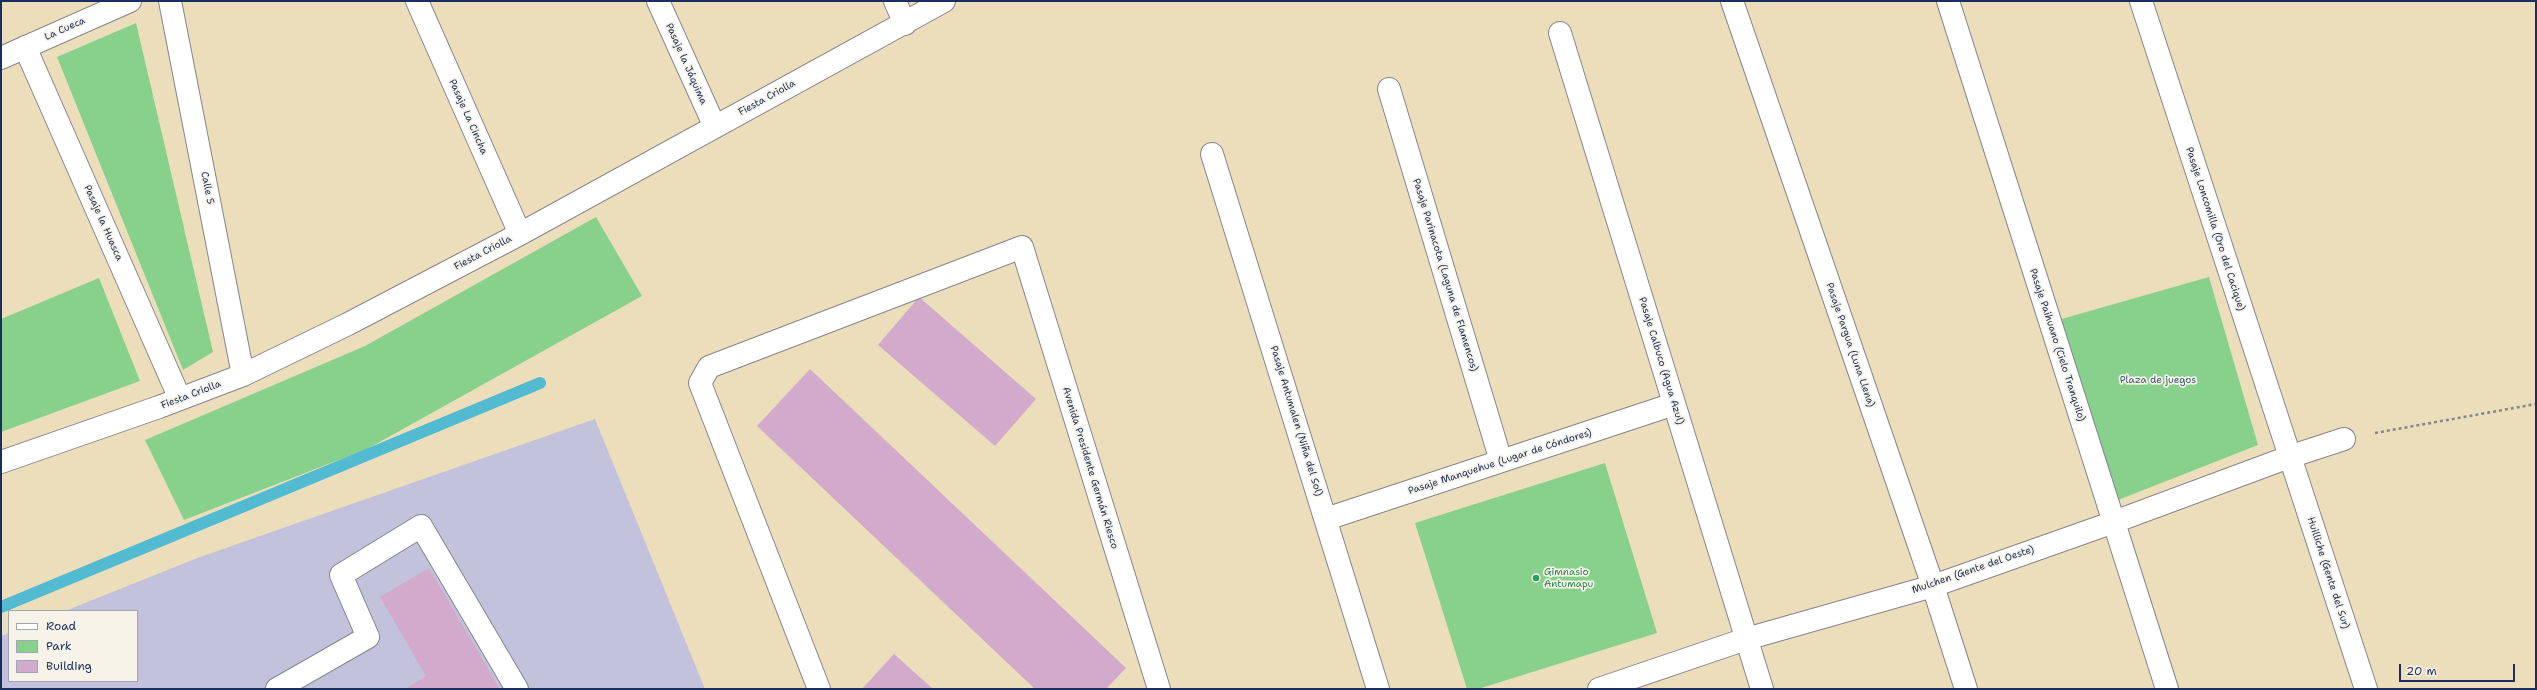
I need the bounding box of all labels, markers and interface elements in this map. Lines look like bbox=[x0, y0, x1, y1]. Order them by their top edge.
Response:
street label: La Cueca bbox=[43, 15, 87, 43]
street label: Pasaje la Jáquima bbox=[663, 21, 709, 107]
street label: Pasaje La Cincha bbox=[446, 77, 490, 157]
street label: Fiesta Criolla bbox=[736, 77, 798, 119]
street label: Pasaje Loncomilla (Oro del Cacique) bbox=[2183, 146, 2247, 312]
street label: Calle 5 bbox=[198, 171, 216, 205]
street label: Pasaje Parinacota (Laguna de Flamencos) bbox=[1410, 177, 1480, 373]
street label: Pasaje la Huasca bbox=[81, 183, 125, 263]
street label: Fiesta Criolla bbox=[452, 233, 514, 273]
street label: Pasaje Paihuano (Cielo Tranquilo) bbox=[2027, 267, 2087, 423]
street label: Pasaje Pargua (Luna Llena) bbox=[1823, 281, 1877, 409]
street label: Pasaje Calbuco (Agua Azul) bbox=[1636, 296, 1686, 426]
street label: Pasaje Antumalen (Niña del Sol) bbox=[1267, 344, 1325, 498]
park label: Plaza de juegos bbox=[2120, 374, 2196, 386]
street label: Fiesta Criolla bbox=[159, 378, 223, 412]
street label: Avenida Presidente Germán Riesco bbox=[1060, 386, 1120, 550]
street label: Pasaje Manquehue (Lugar de Cóndores) bbox=[1407, 427, 1593, 497]
street label: Huilliche (Gente del Sur) bbox=[2304, 516, 2352, 630]
street label: Mulchen (Gente del Oeste) bbox=[1910, 543, 2036, 597]
place label: Gimnasio Antumapu bbox=[1544, 566, 1593, 590]
marker: Gimnasio Antumapu bbox=[1531, 573, 1541, 583]
legend bbox=[8, 610, 138, 682]
text: Road bbox=[46, 618, 76, 634]
text: Park bbox=[46, 638, 72, 654]
scale bar bbox=[2401, 656, 2517, 682]
text: Building bbox=[46, 658, 92, 674]
text: 20 m bbox=[2406, 663, 2437, 679]

